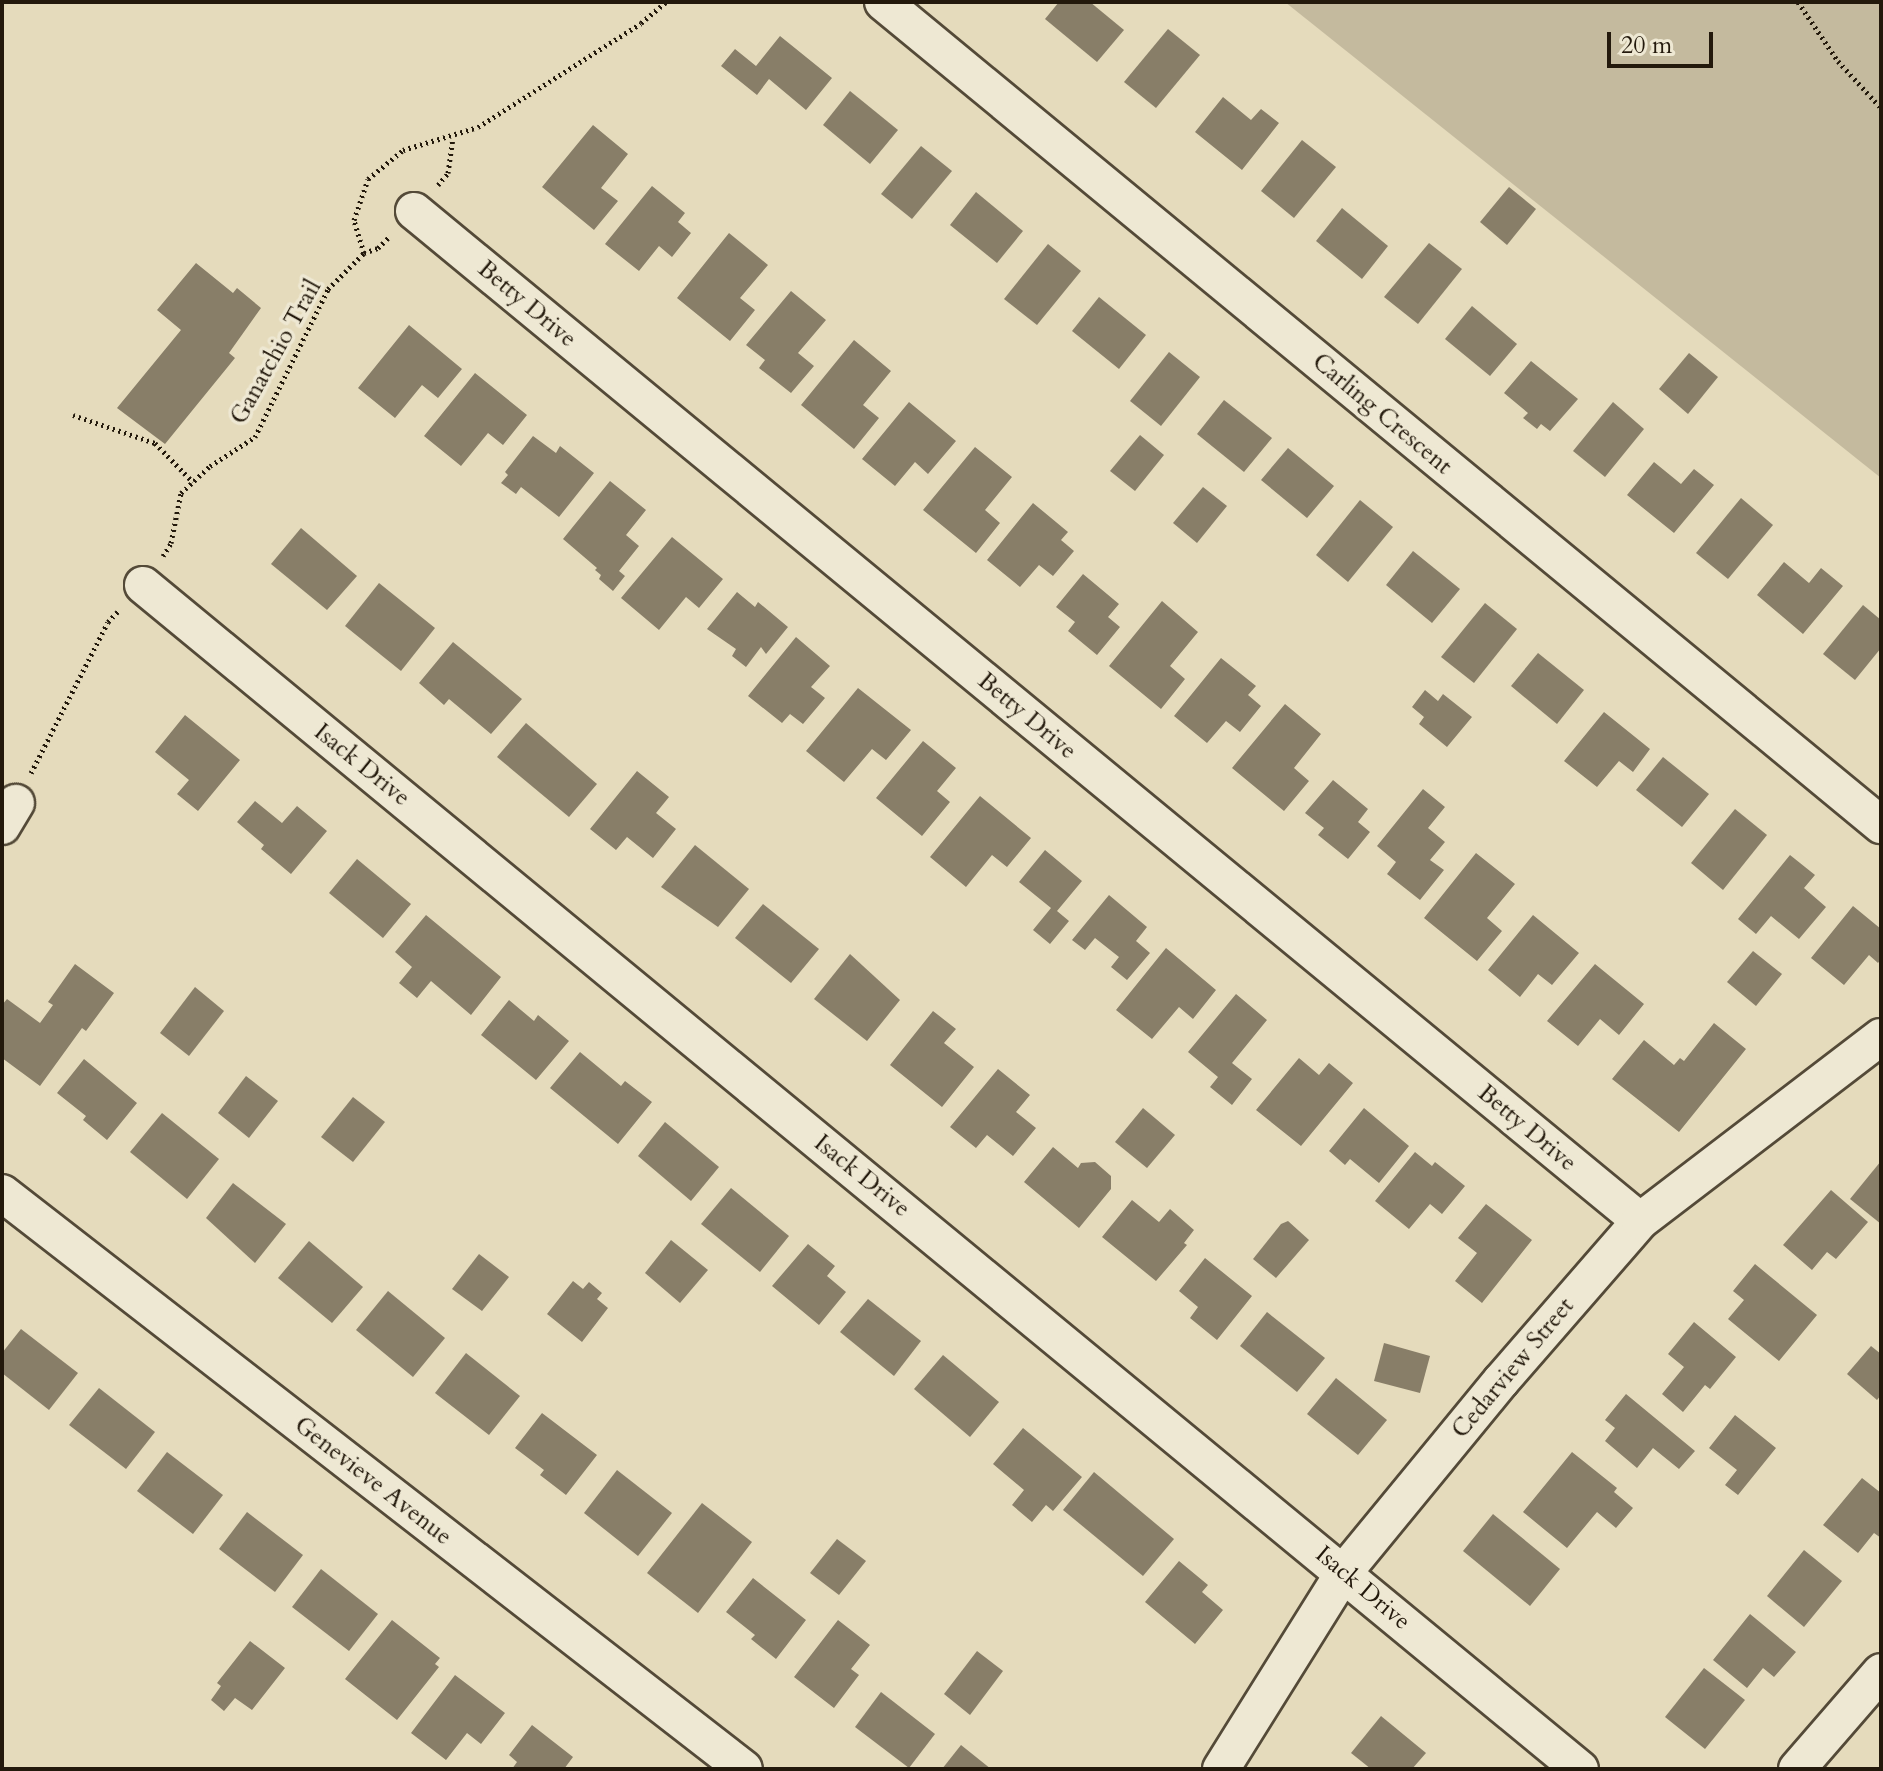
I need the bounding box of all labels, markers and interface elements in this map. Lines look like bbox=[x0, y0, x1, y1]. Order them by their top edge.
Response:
scale bar bbox=[1611, 16, 1717, 66]
text: 20 m bbox=[1621, 29, 1672, 62]
street label: Betty Drive bbox=[472, 255, 582, 353]
street label: Ganatchio Trail bbox=[224, 275, 328, 429]
street label: Carling Crescent bbox=[1306, 347, 1458, 481]
street label: Betty Drive bbox=[972, 667, 1082, 765]
street label: Isack Drive bbox=[308, 718, 416, 812]
street label: Betty Drive bbox=[1472, 1079, 1582, 1177]
street label: Isack Drive bbox=[808, 1129, 916, 1223]
street label: Cedarview Street bbox=[1446, 1292, 1580, 1444]
street label: Genevieve Avenue bbox=[289, 1411, 457, 1551]
street label: Isack Drive bbox=[1310, 1540, 1416, 1636]

